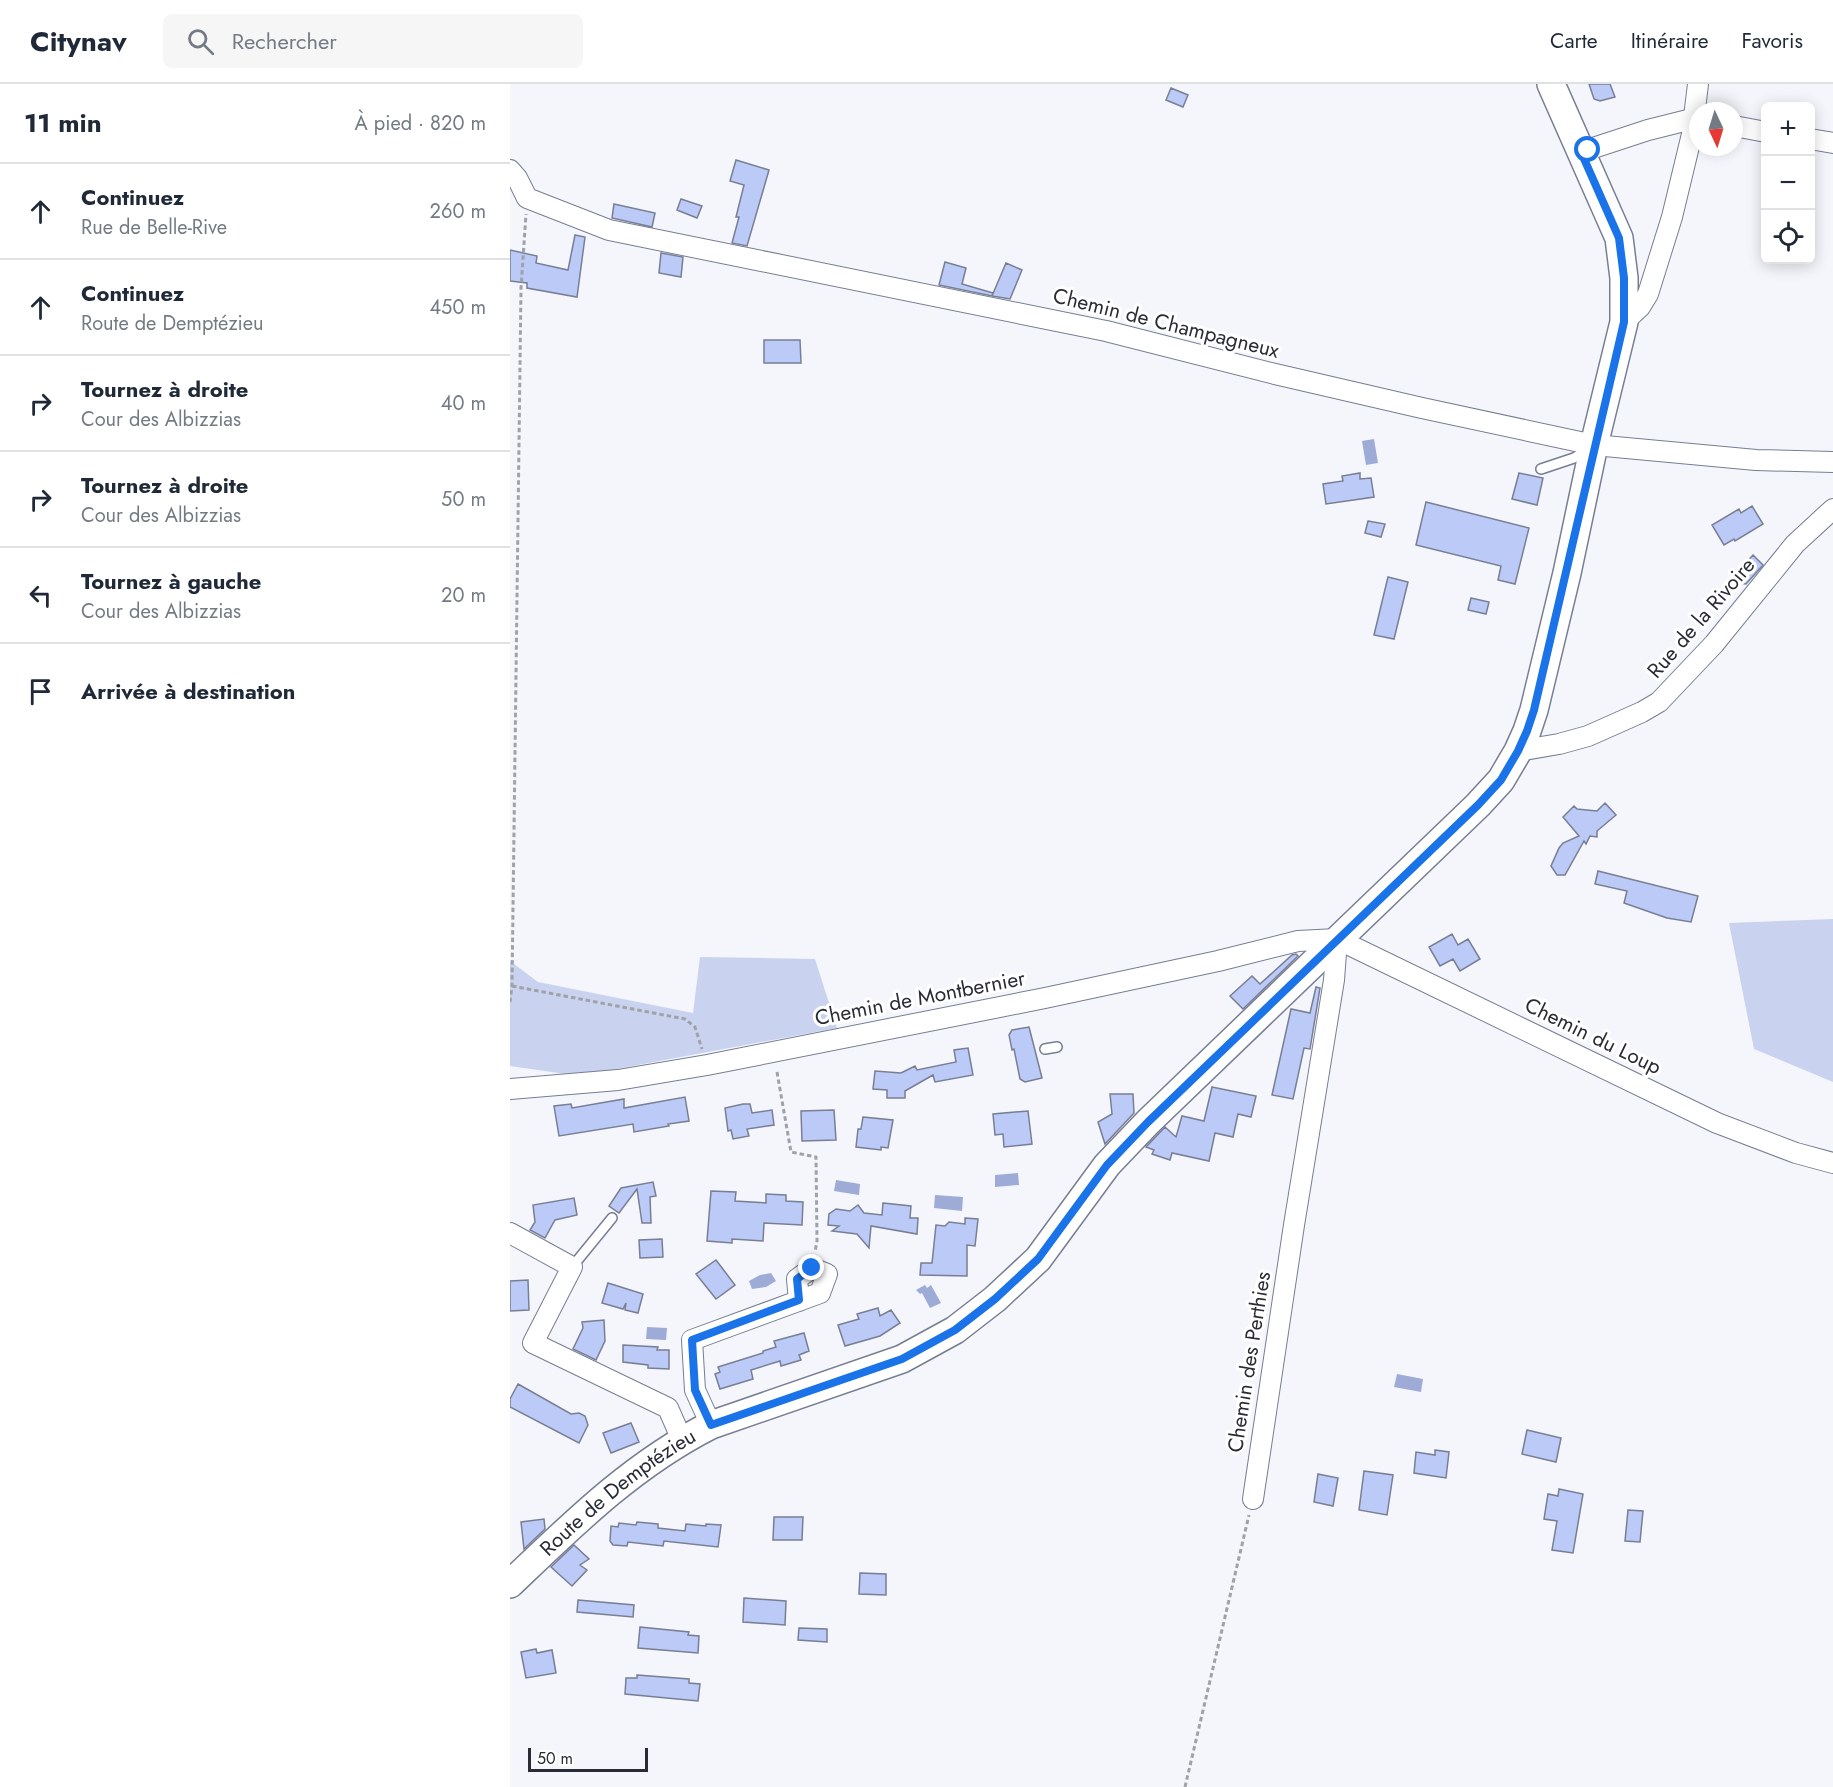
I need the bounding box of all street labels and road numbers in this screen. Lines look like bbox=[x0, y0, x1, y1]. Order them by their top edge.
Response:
street label: Chemin de Champagneux bbox=[1050, 280, 1282, 366]
street label: Rue de la Rivoire bbox=[1640, 551, 1762, 685]
street label: Chemin de Montbernier bbox=[812, 963, 1028, 1033]
street label: Chemin du Loup bbox=[1520, 990, 1666, 1082]
street label: Chemin des Perthies bbox=[1220, 1269, 1278, 1455]
street label: Route de Demptézieu bbox=[533, 1421, 701, 1563]

